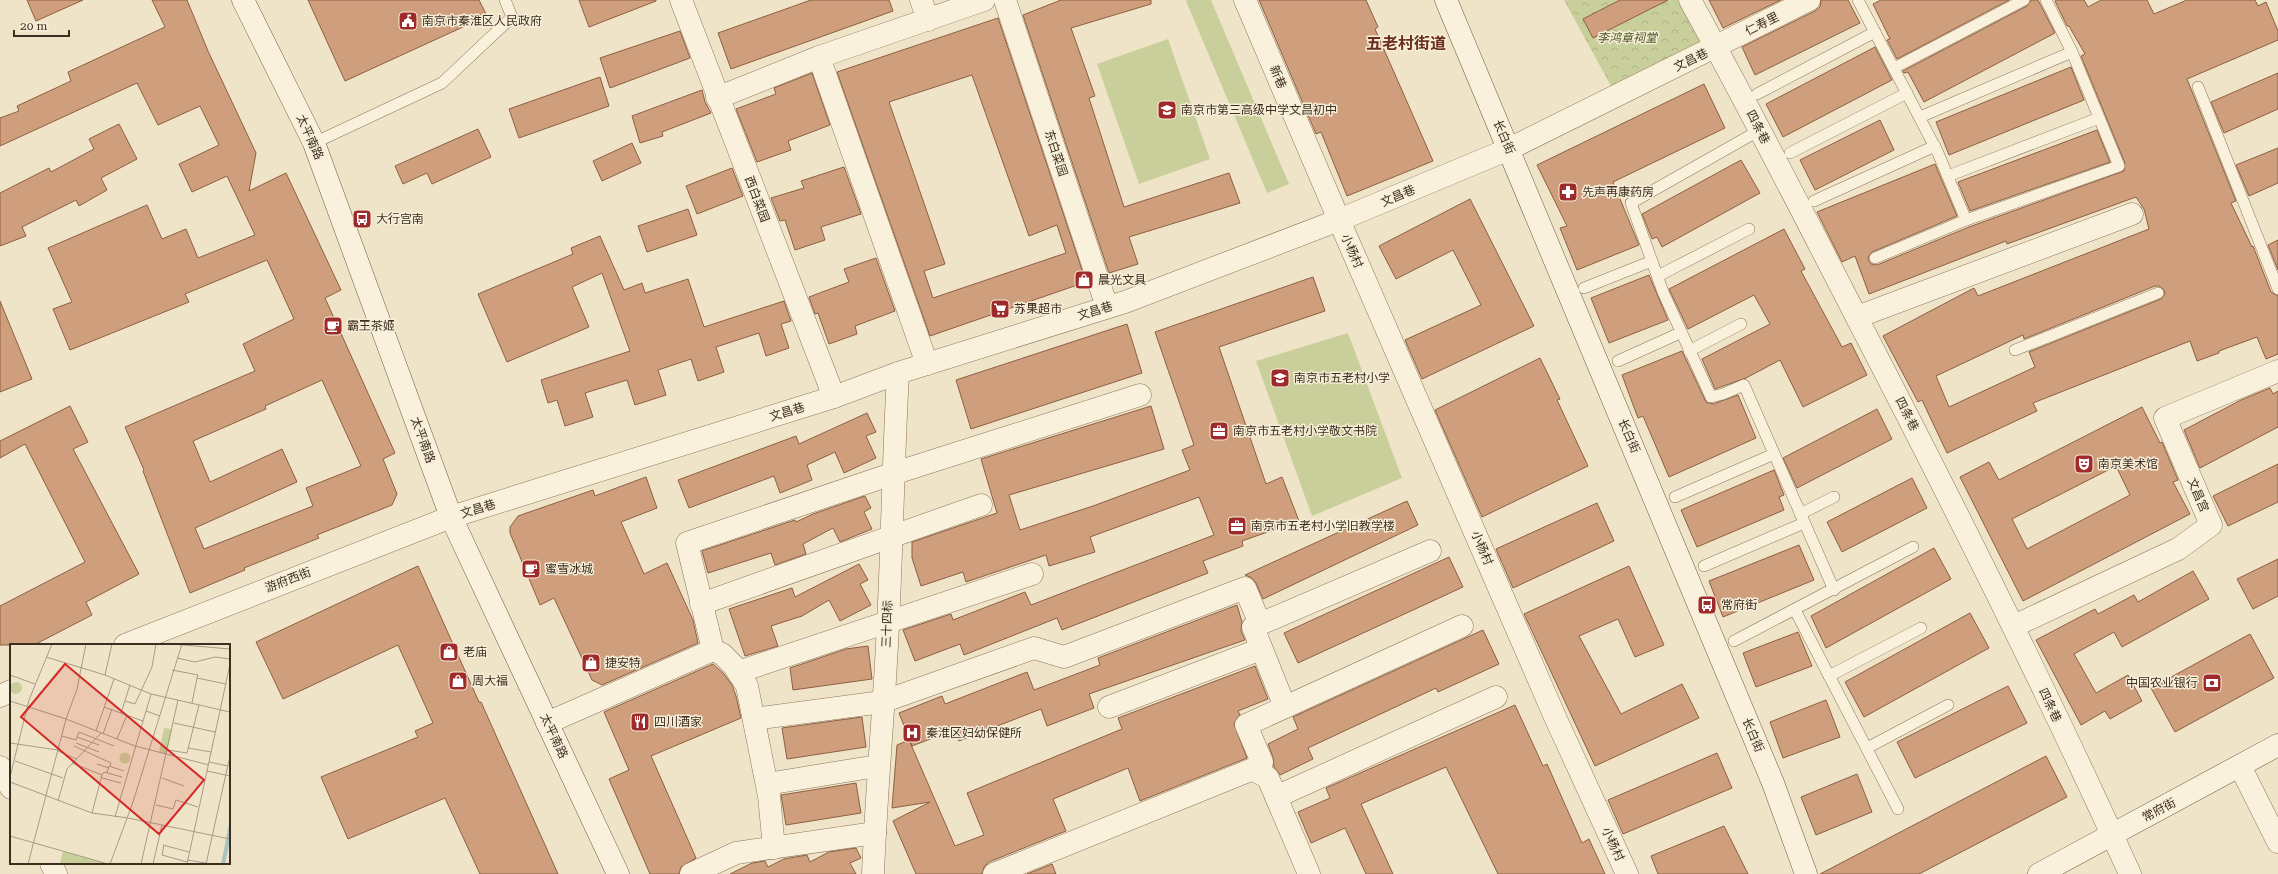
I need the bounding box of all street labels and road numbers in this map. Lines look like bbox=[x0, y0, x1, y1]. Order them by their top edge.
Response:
street label: 仁寿里 bbox=[1743, 10, 1781, 38]
street label: 文昌巷 bbox=[1672, 46, 1710, 74]
street label: 新巷 bbox=[1267, 63, 1289, 91]
street label: 四条巷 bbox=[1744, 108, 1772, 146]
street label: 太平南路 bbox=[294, 112, 326, 162]
street label: 长白街 bbox=[1491, 118, 1517, 156]
street label: 东白菜园 bbox=[1042, 128, 1070, 178]
street label: 西白菜园 bbox=[742, 174, 772, 224]
street label: 文昌巷 bbox=[1379, 183, 1417, 209]
street label: 小杨村 bbox=[1338, 232, 1366, 271]
street label: 文昌巷 bbox=[1076, 299, 1114, 323]
street label: 四条巷 bbox=[1893, 395, 1921, 433]
street label: 文昌巷 bbox=[768, 400, 806, 424]
street label: 太平南路 bbox=[408, 415, 438, 465]
street label: 长白街 bbox=[1616, 417, 1642, 455]
street label: 文昌宫 bbox=[2185, 476, 2211, 514]
street label: 文昌巷 bbox=[459, 497, 497, 521]
street label: 小杨村 bbox=[1469, 529, 1496, 568]
street label: 游府西街 bbox=[263, 565, 313, 595]
street label: 三十四标 bbox=[879, 600, 895, 648]
street label: 四条巷 bbox=[2036, 686, 2064, 724]
street label: 太平南路 bbox=[538, 711, 570, 761]
street label: 长白街 bbox=[1740, 716, 1766, 754]
street label: 常府街 bbox=[2140, 795, 2178, 825]
street label: 小杨村 bbox=[1599, 825, 1627, 864]

